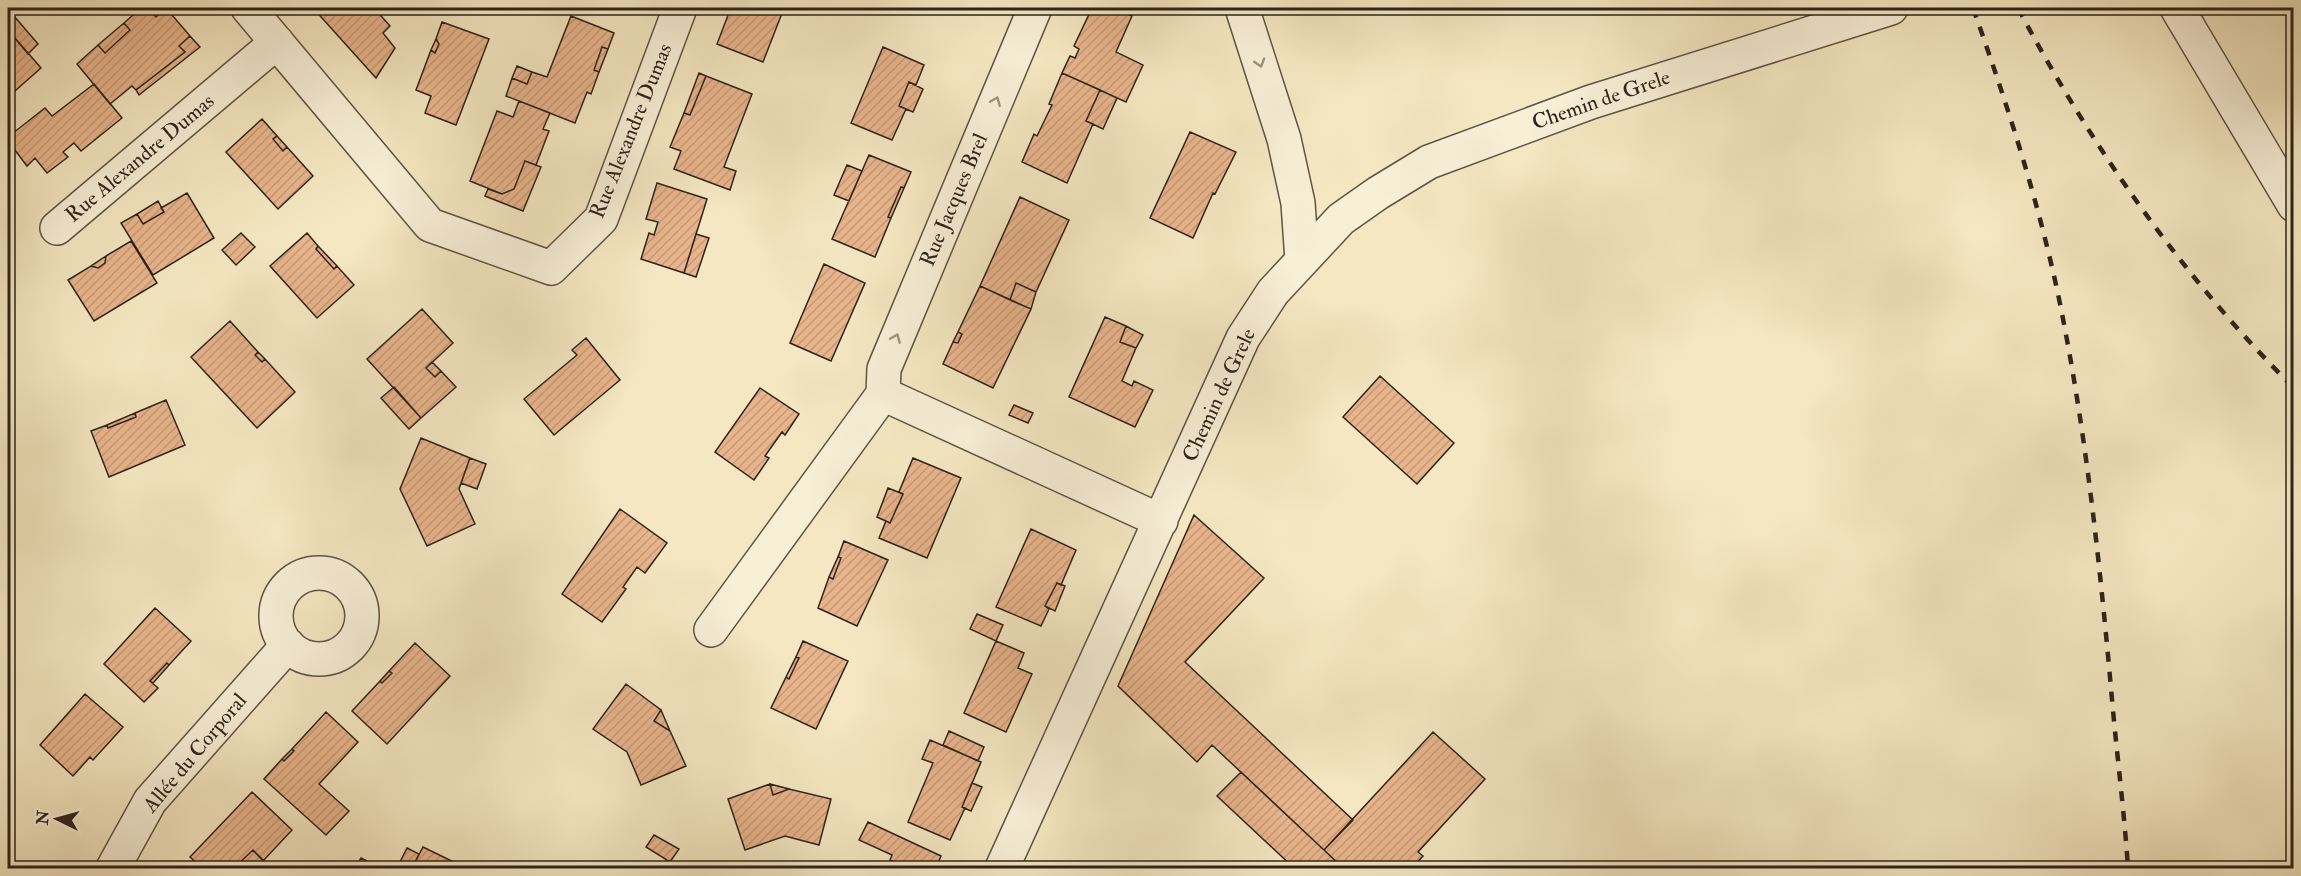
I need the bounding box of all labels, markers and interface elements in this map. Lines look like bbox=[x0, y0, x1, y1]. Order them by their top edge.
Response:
street label: Rue Alexandre Dumas bbox=[584, 40, 678, 222]
one-way arrow bbox=[1253, 57, 1265, 68]
street label: Chemin de Grele bbox=[1528, 64, 1674, 136]
street label: Rue Alexandre Dumas bbox=[60, 88, 220, 228]
one-way arrow bbox=[989, 96, 1001, 107]
street label: Rue Jacques Brel bbox=[914, 129, 994, 271]
street label: Chemin de Grele bbox=[1176, 324, 1262, 466]
one-way arrow bbox=[889, 334, 901, 345]
street label: Allée du Corporal bbox=[137, 687, 253, 819]
north arrow bbox=[27, 789, 87, 849]
text: N bbox=[32, 809, 54, 827]

